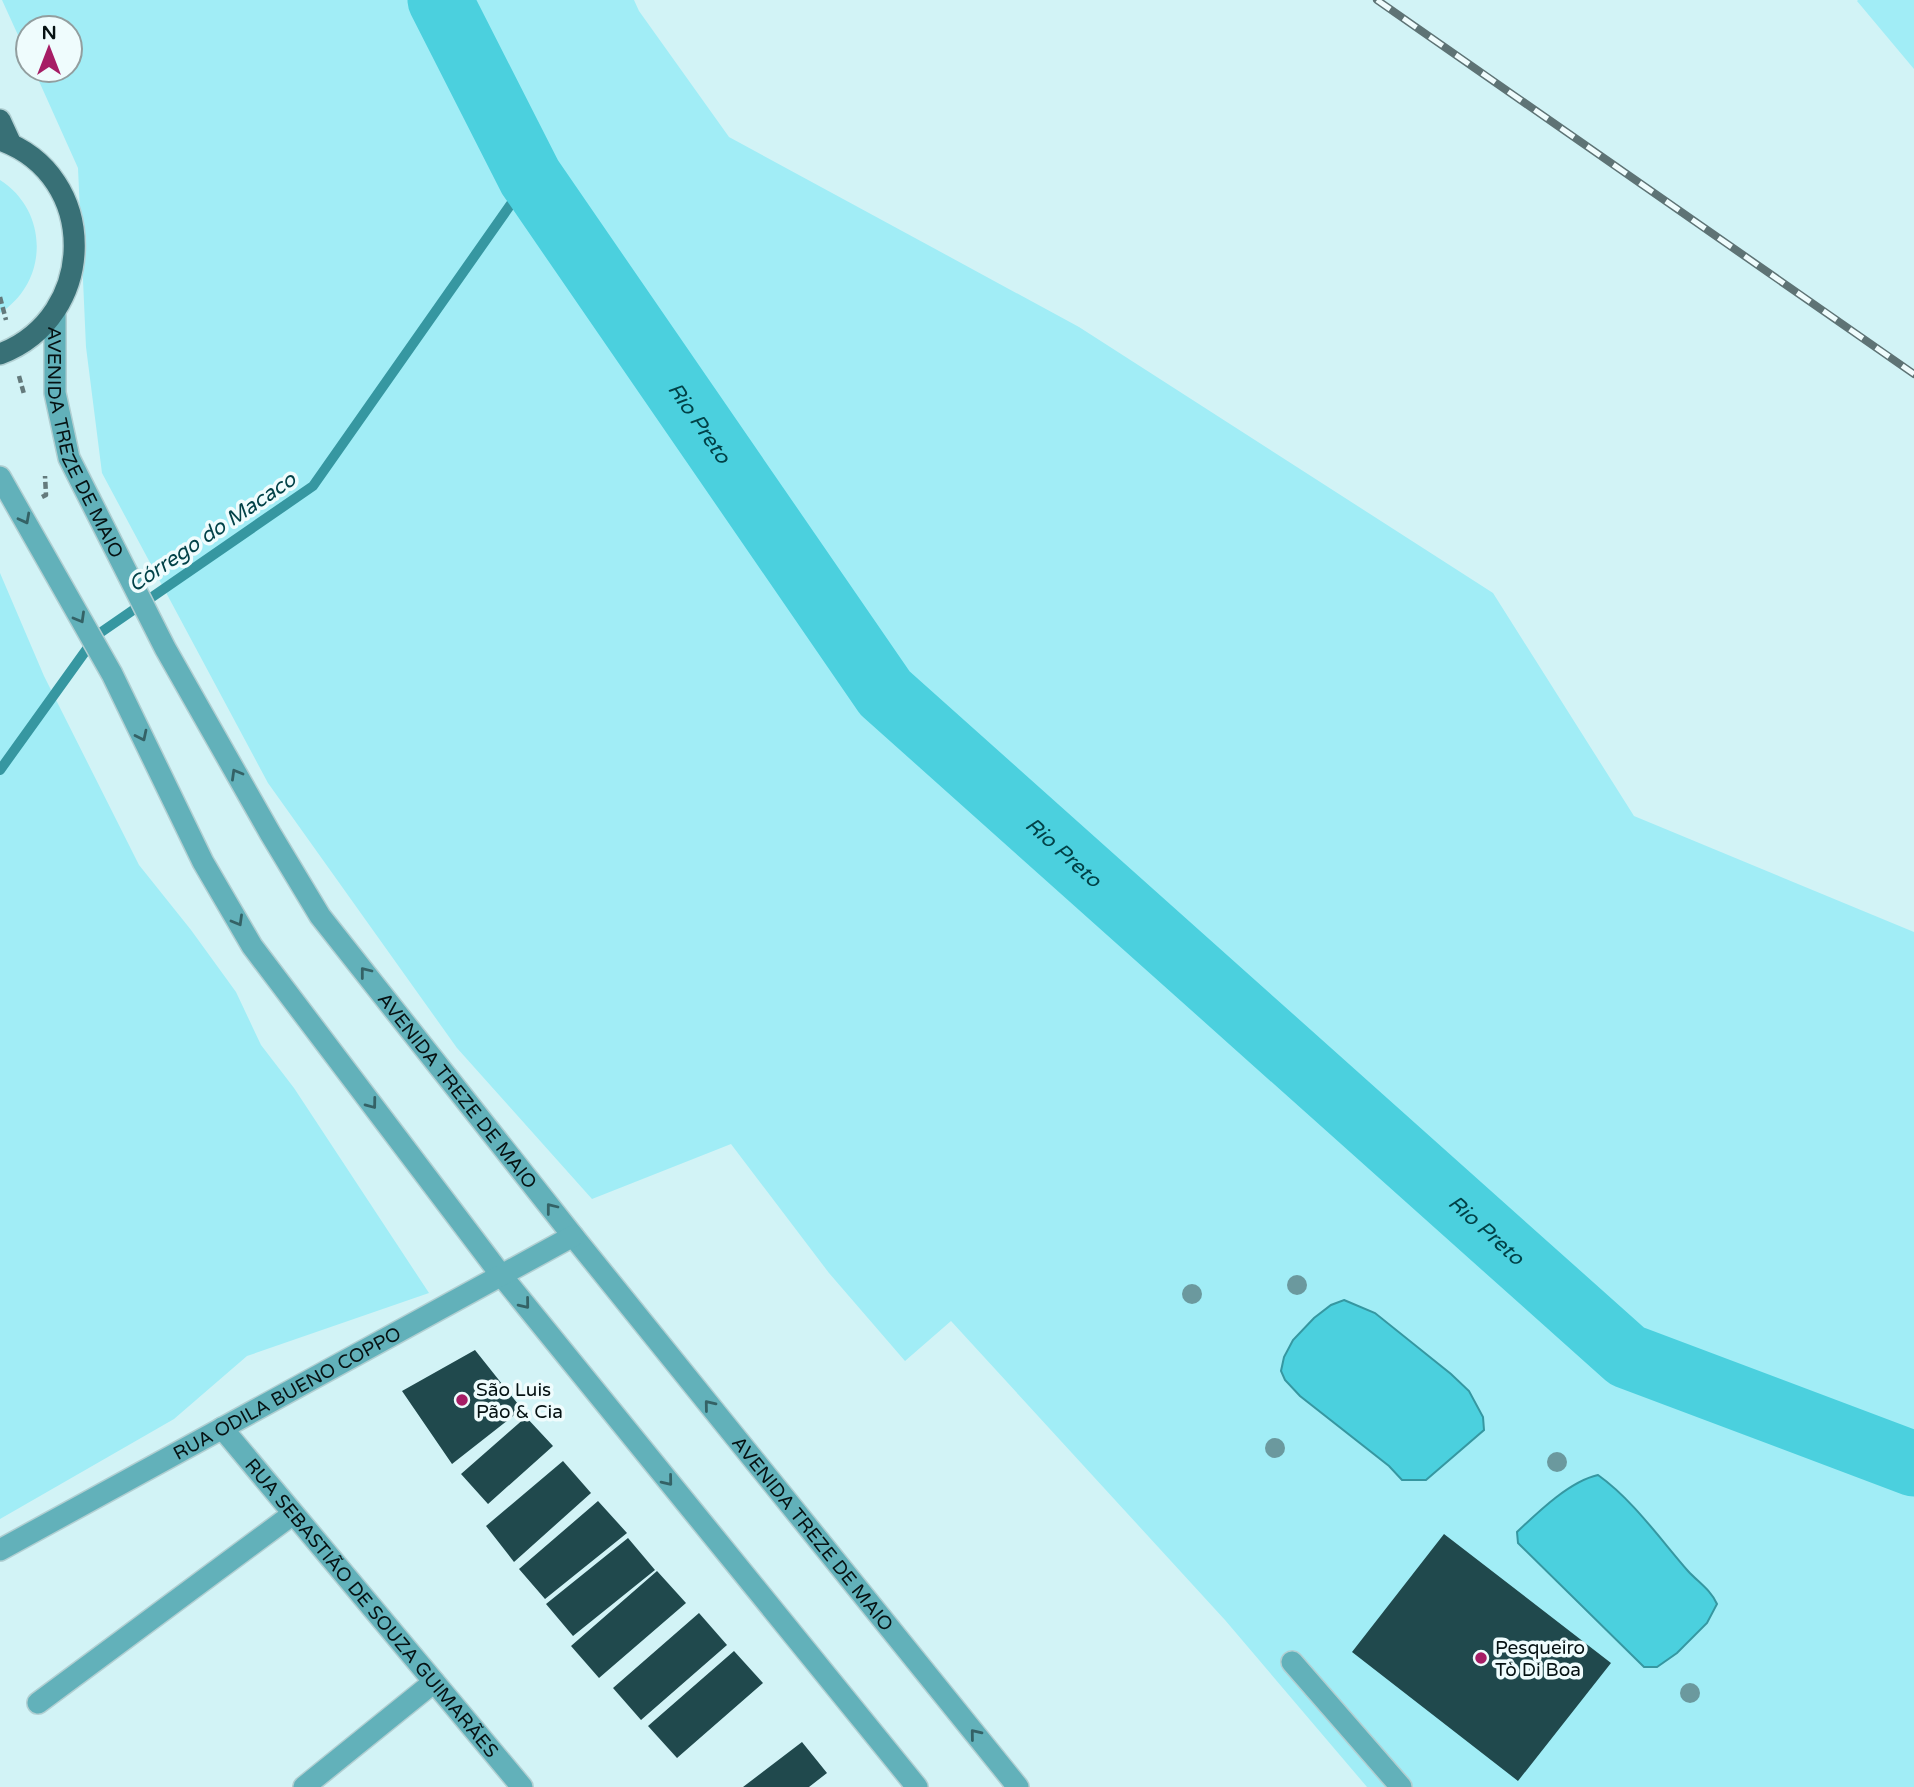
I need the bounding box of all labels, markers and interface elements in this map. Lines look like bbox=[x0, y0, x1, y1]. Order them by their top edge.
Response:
north arrow bbox=[14, 14, 84, 84]
text: N bbox=[41, 22, 57, 44]
street label: AVENIDA TREZE DE MAIO bbox=[43, 326, 128, 562]
water label: Rio Preto bbox=[662, 378, 736, 469]
water label: Córrego do Macaco bbox=[124, 466, 302, 598]
one-way arrow bbox=[17, 512, 30, 525]
one-way arrow bbox=[72, 611, 85, 624]
one-way arrow bbox=[134, 729, 148, 741]
one-way arrow bbox=[231, 768, 244, 781]
water label: Rio Preto bbox=[1020, 812, 1107, 894]
one-way arrow bbox=[229, 913, 242, 926]
one-way arrow bbox=[360, 967, 373, 980]
street label: AVENIDA TREZE DE MAIO bbox=[373, 988, 541, 1193]
one-way arrow bbox=[364, 1096, 376, 1109]
water label: Rio Preto bbox=[1443, 1190, 1530, 1271]
one-way arrow bbox=[547, 1204, 559, 1217]
one-way arrow bbox=[517, 1296, 529, 1309]
street label: RUA ODILA BUENO COPPO bbox=[170, 1323, 405, 1465]
place label: São Luis Pão & Cia bbox=[476, 1379, 563, 1423]
marker: São Luis Pão & Cia bbox=[454, 1392, 470, 1408]
one-way arrow bbox=[705, 1400, 717, 1413]
street label: AVENIDA TREZE DE MAIO bbox=[727, 1432, 897, 1636]
street label: RUA SEBASTIÃO DE SOUZA GUIMARÃES bbox=[240, 1454, 502, 1762]
one-way arrow bbox=[660, 1473, 673, 1485]
place label: Pesqueiro Tò Di Boa bbox=[1495, 1637, 1585, 1681]
marker: Pesqueiro Tò Di Boa bbox=[1473, 1650, 1489, 1666]
one-way arrow bbox=[971, 1729, 984, 1741]

